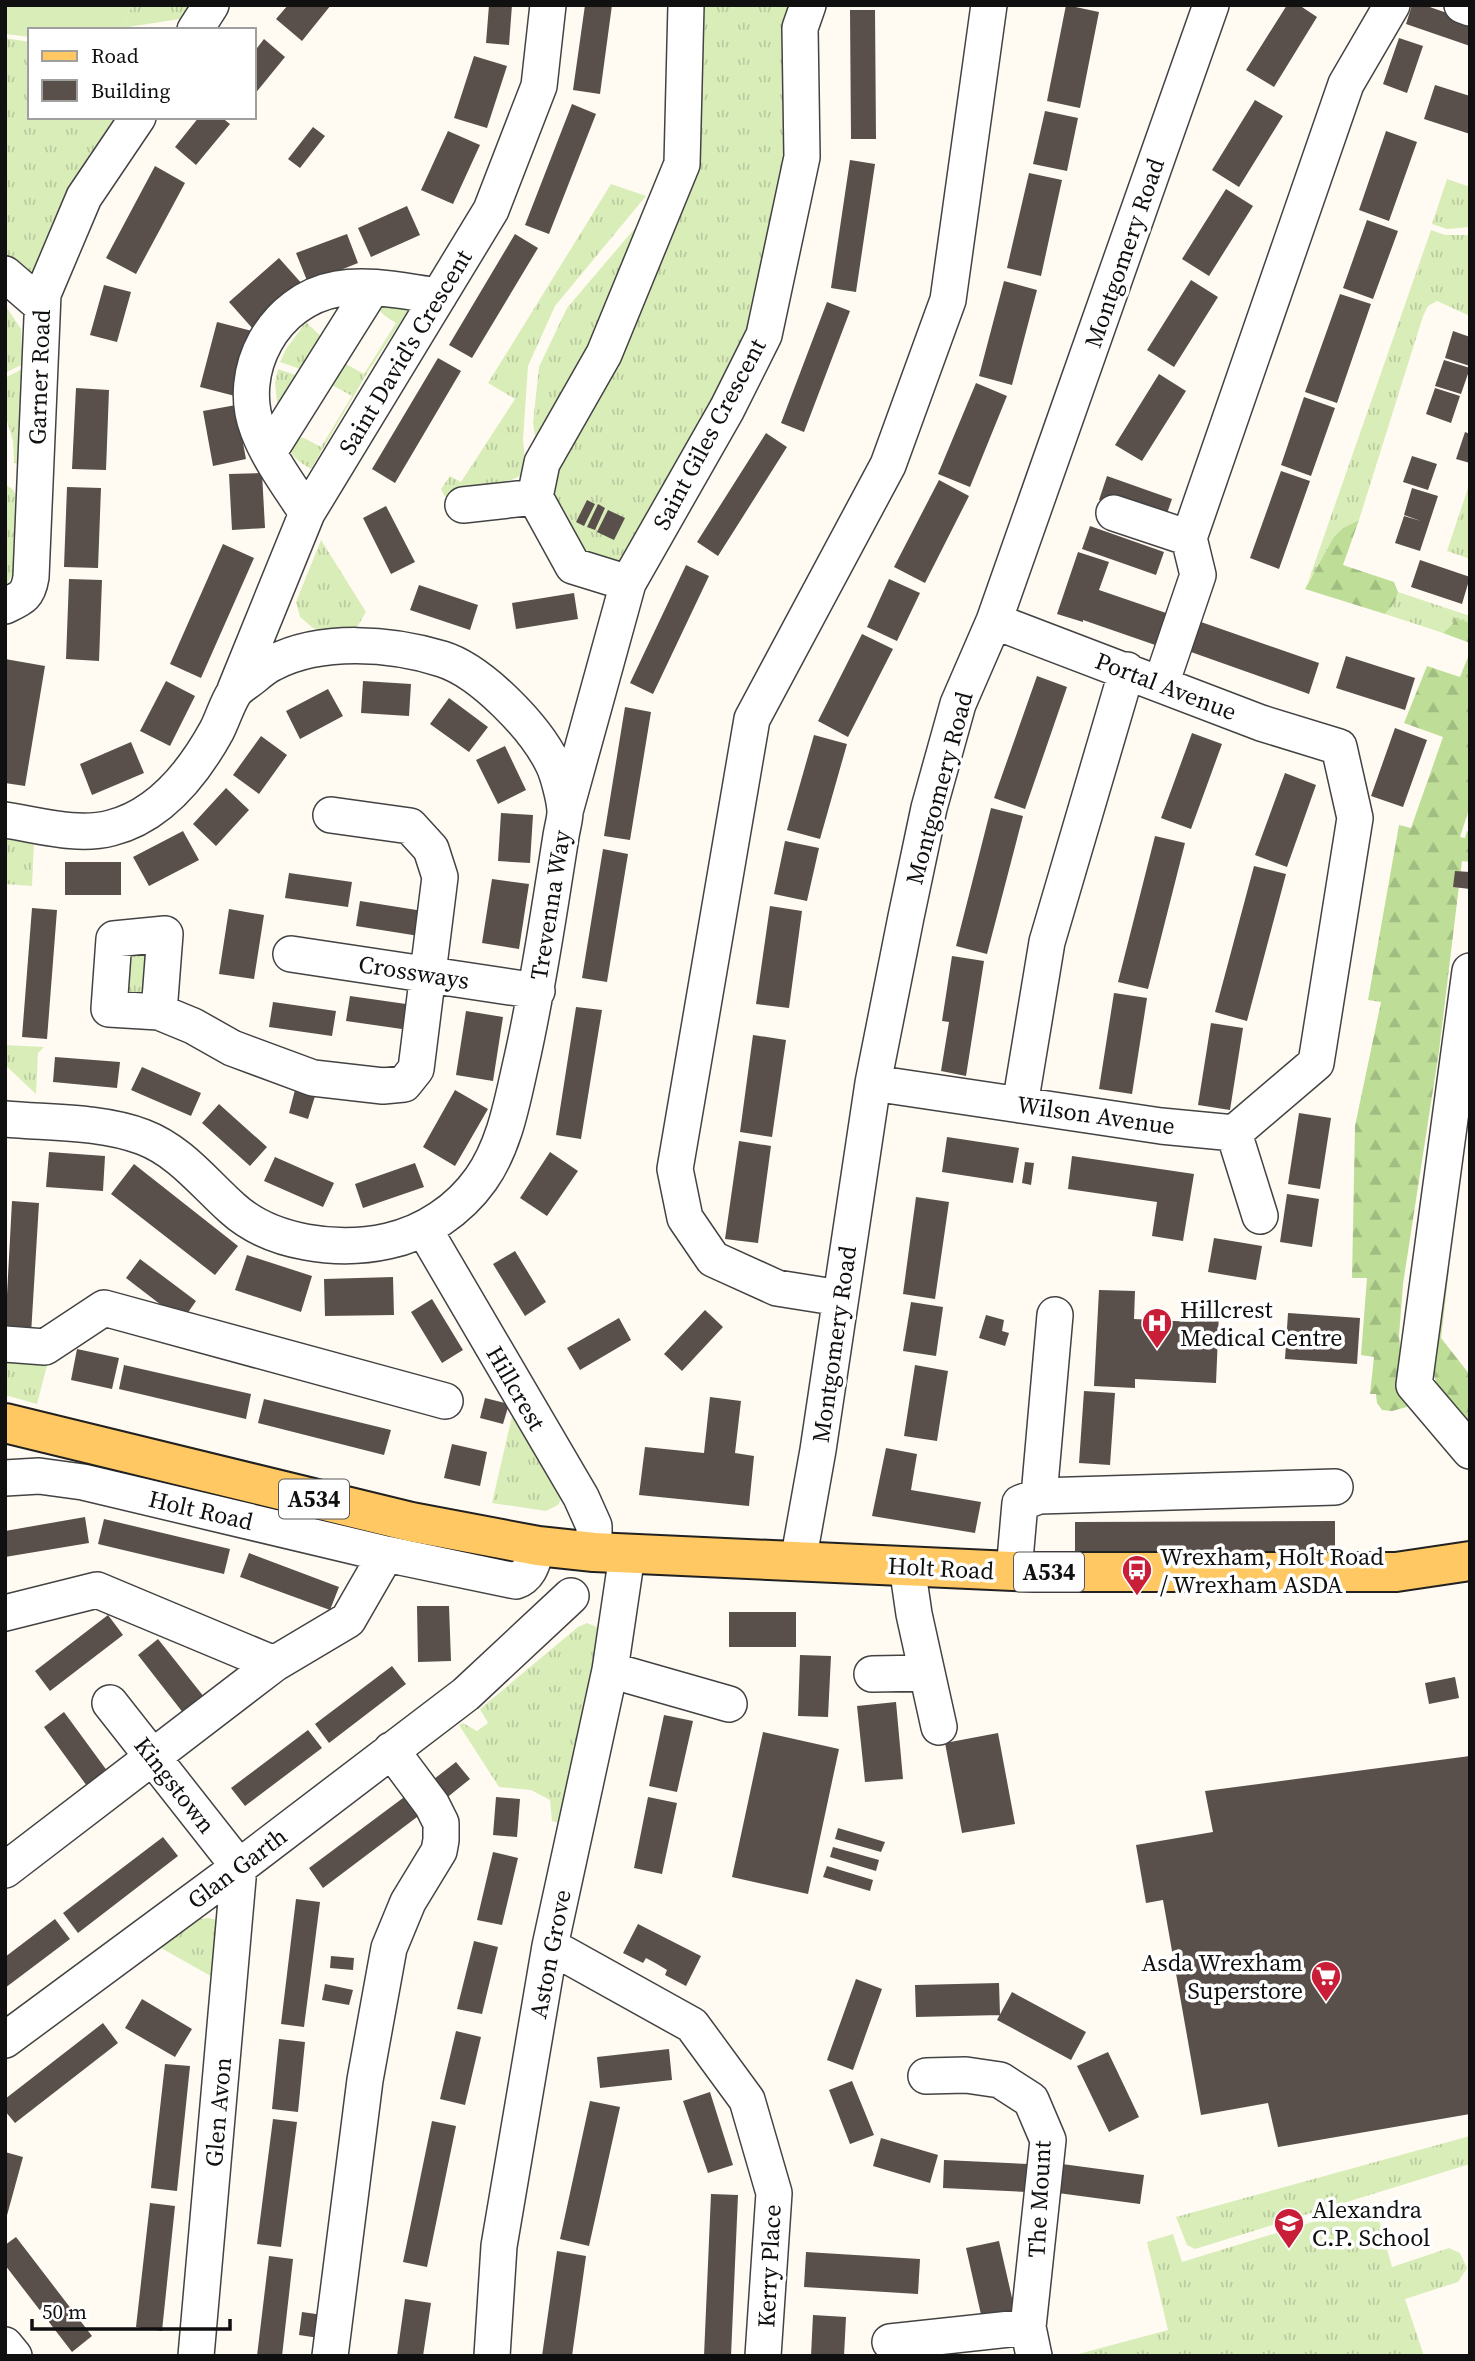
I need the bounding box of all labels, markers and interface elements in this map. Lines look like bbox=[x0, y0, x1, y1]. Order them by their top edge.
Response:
legend bbox=[28, 28, 256, 119]
text: Road bbox=[91, 41, 139, 70]
text: Building bbox=[91, 76, 170, 105]
street label: Montgomery Road bbox=[1076, 153, 1172, 352]
street label: Saint David's Crescent bbox=[331, 243, 480, 461]
street label: Garner Road bbox=[20, 308, 58, 445]
street label: Saint Giles Crescent bbox=[645, 332, 773, 535]
street label: Portal Avenue bbox=[1091, 644, 1241, 728]
street label: Montgomery Road bbox=[897, 688, 981, 888]
street label: Trevenna Way bbox=[522, 827, 578, 982]
street label: Crossways bbox=[356, 947, 472, 997]
street label: Wilson Avenue bbox=[1015, 1088, 1177, 1142]
street label: Montgomery Road bbox=[804, 1243, 864, 1445]
place label: Hillcrest Medical Centre bbox=[1180, 1293, 1343, 1354]
hospital icon: Hillcrest Medical Centre bbox=[1140, 1306, 1174, 1350]
street label: Hillcrest bbox=[479, 1340, 554, 1436]
road number: A534 bbox=[279, 1480, 349, 1518]
street label: Holt Road bbox=[146, 1482, 257, 1538]
place label: Wrexham, Holt Road / Wrexham ASDA bbox=[1160, 1540, 1384, 1601]
street label: Holt Road bbox=[887, 1549, 995, 1587]
road number: A534 bbox=[1014, 1553, 1084, 1592]
bus stop icon: Wrexham, Holt Road / Wrexham ASDA bbox=[1120, 1553, 1154, 1597]
street label: Kingstown bbox=[127, 1730, 223, 1840]
street label: Glan Garth bbox=[180, 1820, 294, 1916]
street label: Aston Grove bbox=[521, 1887, 579, 2021]
place label: Asda Wrexham Superstore bbox=[1141, 1946, 1303, 2007]
supermarket icon: Asda Wrexham Superstore bbox=[1309, 1959, 1343, 2003]
street label: Glen Avon bbox=[197, 2056, 239, 2168]
street label: The Mount bbox=[1019, 2139, 1059, 2258]
place label: Alexandra C.P. School bbox=[1312, 2193, 1430, 2254]
street label: Kerry Place bbox=[749, 2204, 789, 2328]
school or university icon: Alexandra C.P. School bbox=[1272, 2206, 1306, 2250]
scale bar bbox=[32, 2288, 229, 2332]
text: 50 m bbox=[42, 2297, 87, 2326]

